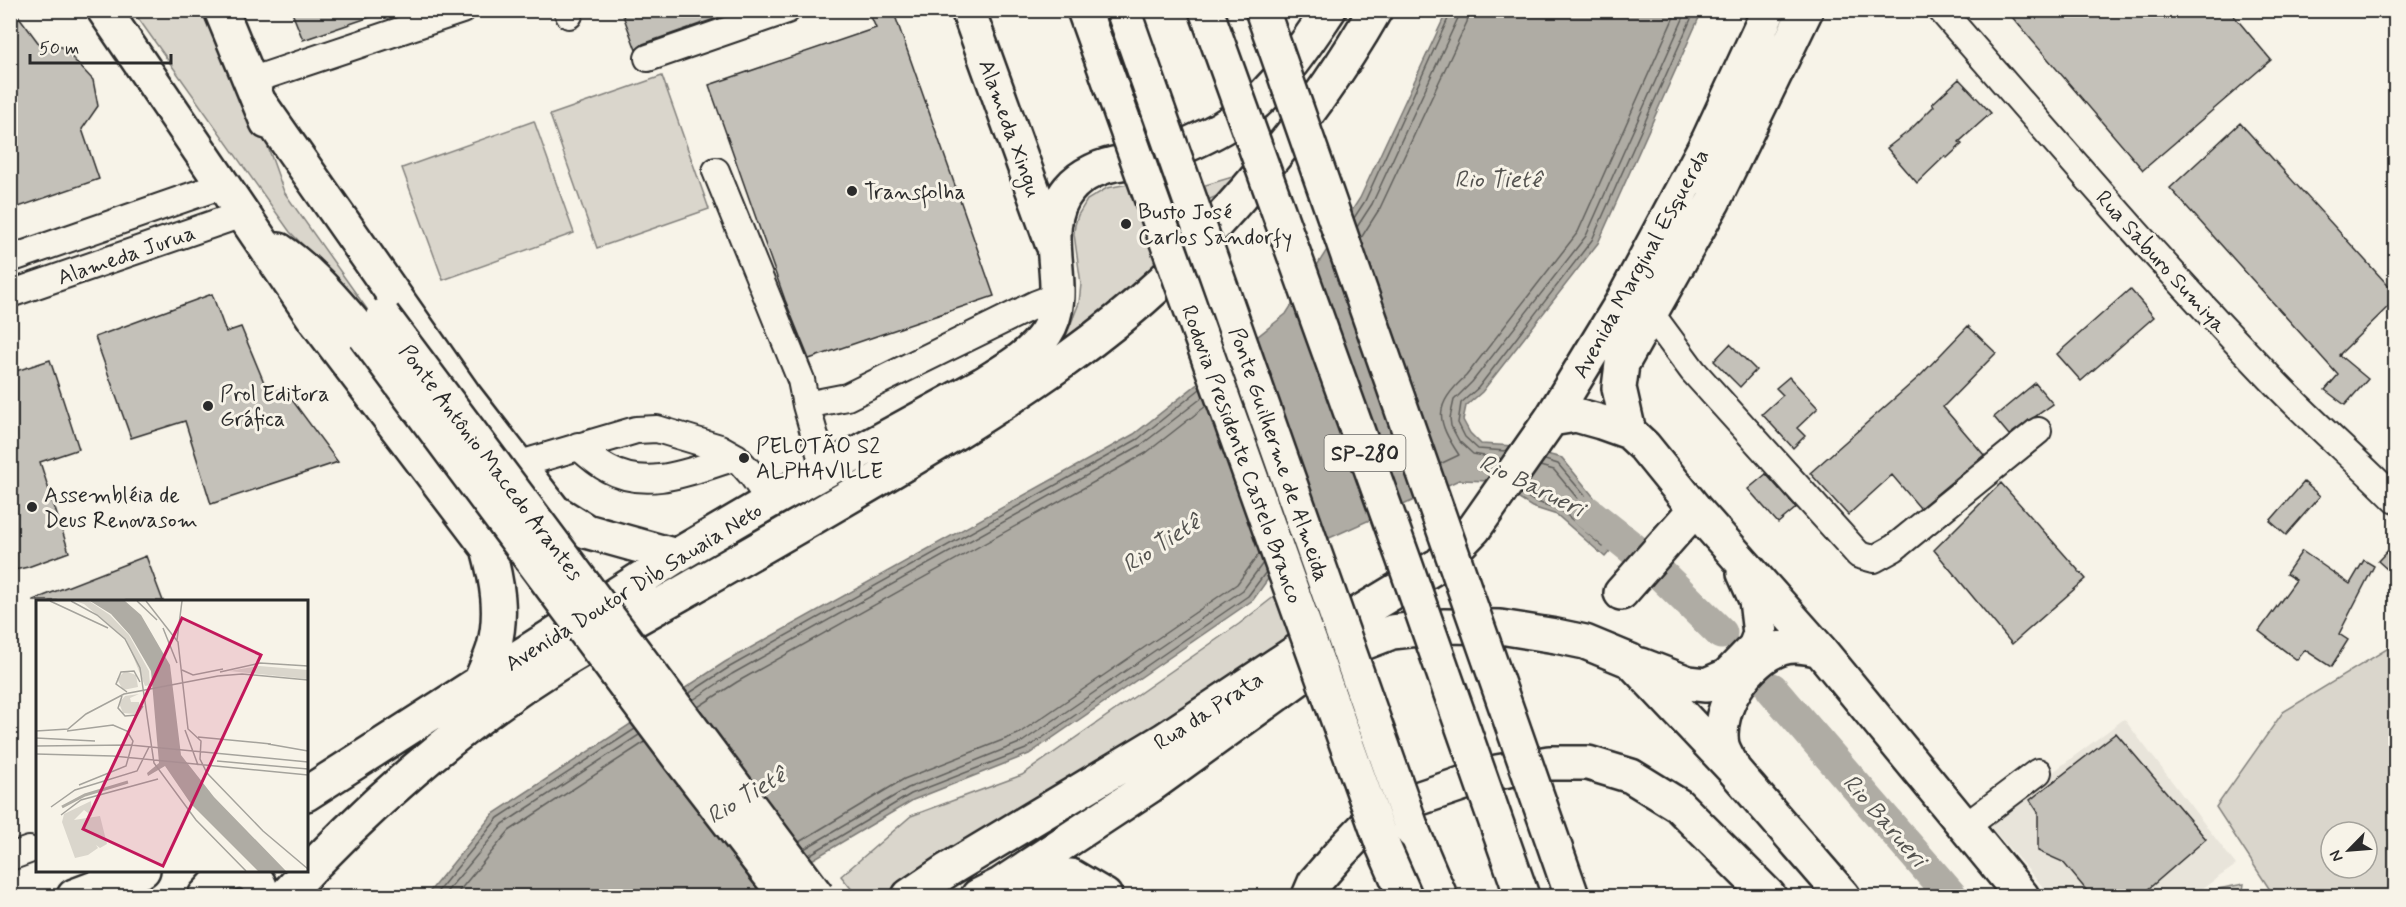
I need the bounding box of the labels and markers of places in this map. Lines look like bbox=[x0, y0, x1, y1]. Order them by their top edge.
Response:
place label: Transfolha bbox=[864, 179, 966, 209]
marker: Transfolha bbox=[845, 184, 859, 198]
place label: Busto José Carlos Sandorfy bbox=[1138, 199, 1292, 252]
marker: Busto José Carlos Sandorfy bbox=[1119, 217, 1133, 231]
place label: Prol Editora Gráfica bbox=[220, 381, 330, 434]
marker: Prol Editora Gráfica bbox=[201, 399, 215, 413]
place label: PELOTÃO S2 ALPHAVILLE bbox=[756, 433, 883, 486]
marker: PELOTÃO S2 ALPHAVILLE bbox=[737, 451, 751, 465]
place label: Assembléia de Deus Renovasom bbox=[44, 482, 198, 535]
marker: Assembléia de Deus Renovasom bbox=[25, 500, 39, 514]

